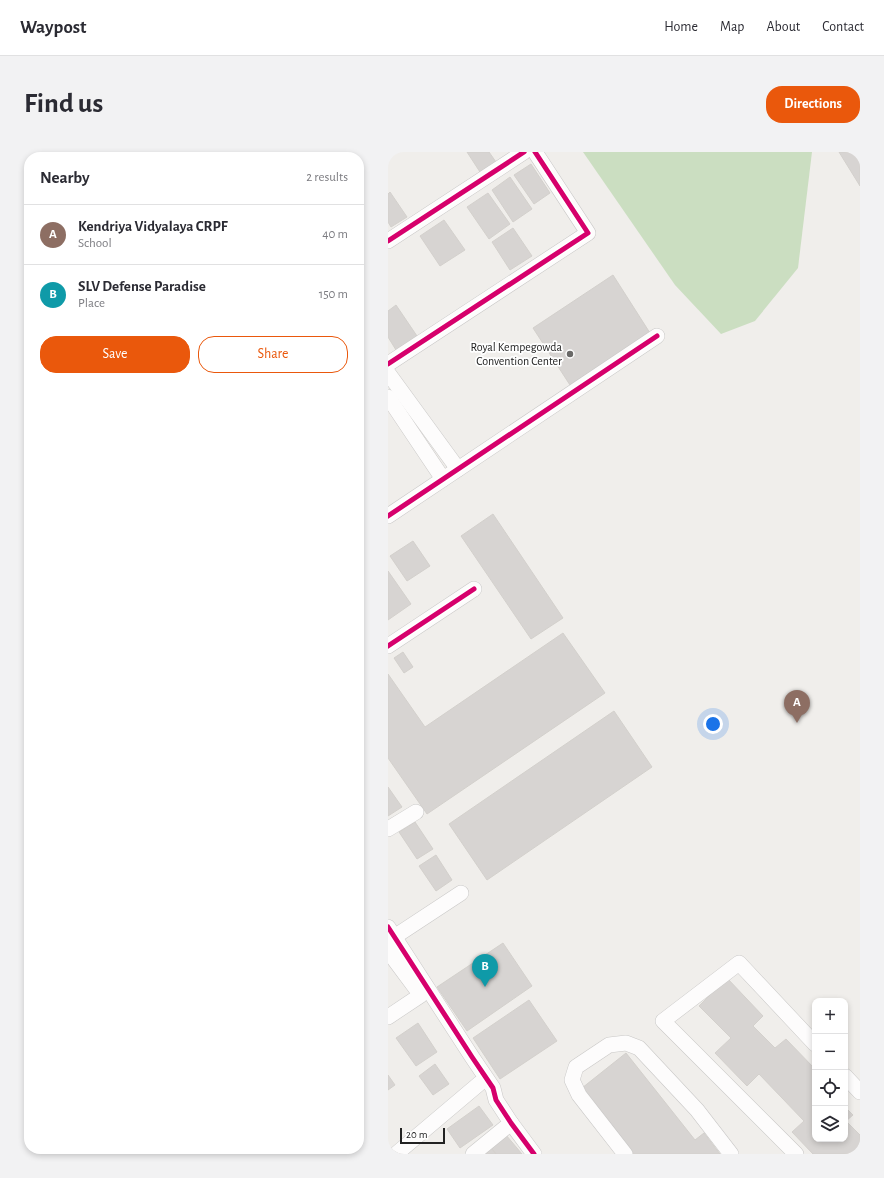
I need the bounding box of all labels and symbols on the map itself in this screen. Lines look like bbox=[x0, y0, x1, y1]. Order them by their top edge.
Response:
place label: Royal Kempegowda Convention Center bbox=[470, 341, 562, 367]
marker: Royal Kempegowda Convention Center bbox=[565, 349, 575, 359]
pin: A bbox=[784, 690, 810, 723]
your location bbox=[703, 714, 723, 734]
pin: B bbox=[472, 954, 498, 987]
scale bar bbox=[400, 1126, 445, 1145]

